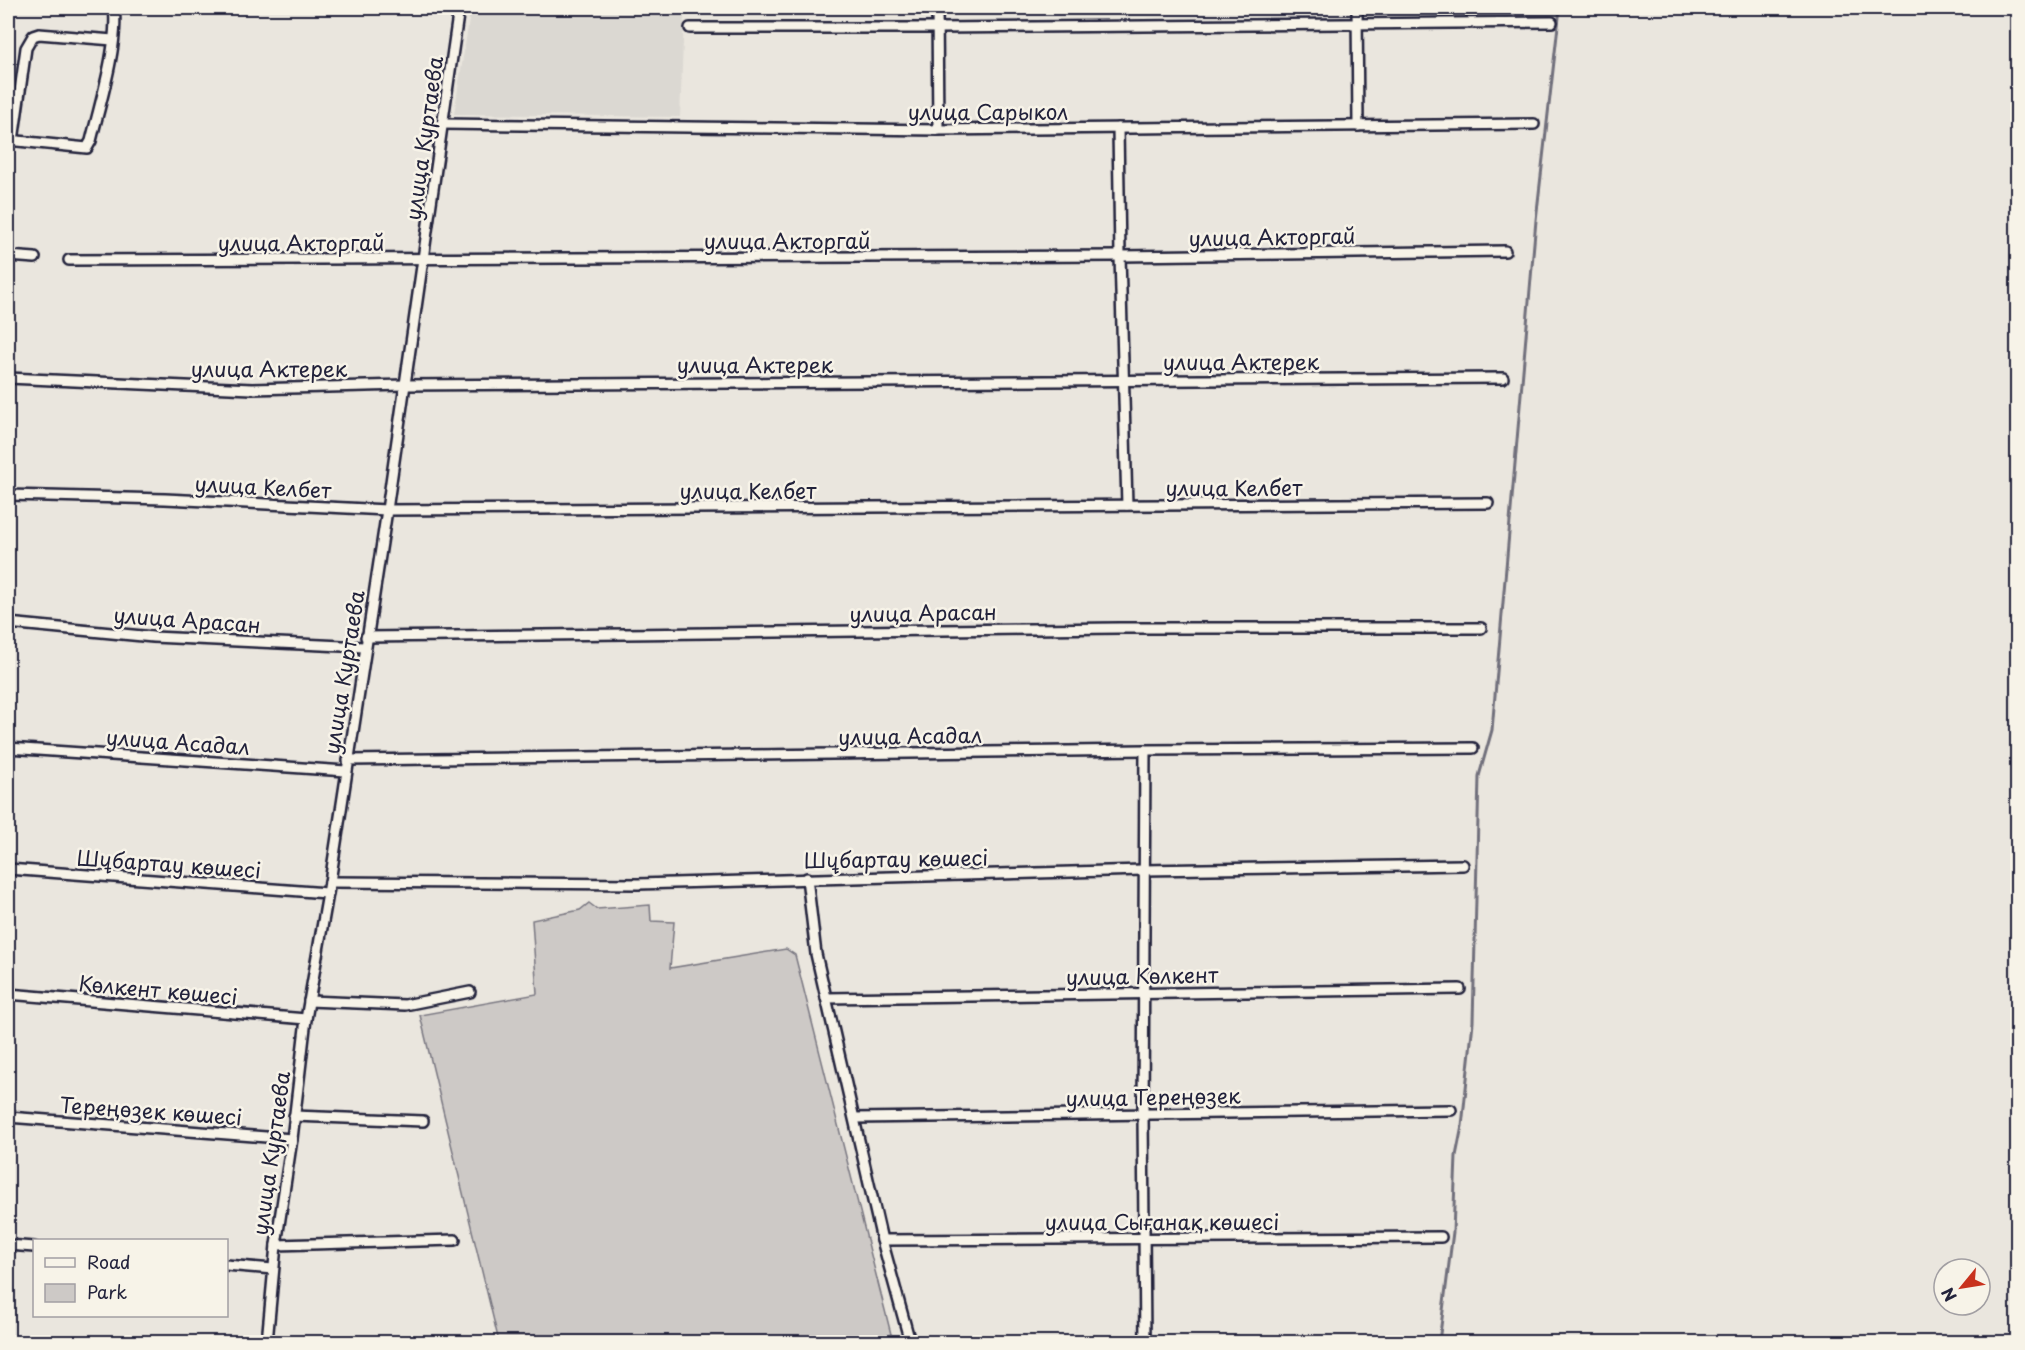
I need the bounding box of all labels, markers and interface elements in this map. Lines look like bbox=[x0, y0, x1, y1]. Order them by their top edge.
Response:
street label: улица Куртаева bbox=[396, 54, 450, 222]
street label: улица Сарыкол bbox=[908, 95, 1068, 127]
street label: улица Акторгай bbox=[1188, 219, 1356, 253]
street label: улица Акторгай bbox=[704, 224, 870, 256]
street label: улица Акторгай bbox=[218, 226, 384, 258]
street label: улица Актерек bbox=[1163, 345, 1320, 377]
street label: улица Актерек bbox=[677, 348, 834, 380]
street label: улица Актерек bbox=[191, 352, 348, 384]
street label: улица Келбет bbox=[194, 466, 333, 506]
street label: улица Келбет bbox=[1166, 471, 1303, 503]
street label: улица Келбет bbox=[680, 474, 817, 506]
street label: улица Куртаева bbox=[314, 588, 372, 756]
street label: улица Арасан bbox=[849, 595, 997, 629]
street label: улица Арасан bbox=[112, 598, 262, 640]
street label: улица Асадал bbox=[838, 718, 982, 752]
street label: улица Асадал bbox=[105, 720, 251, 762]
street label: Шұбартау көшесі bbox=[803, 840, 989, 876]
street label: Шұбартау көшесі bbox=[76, 841, 262, 885]
street label: улица Көлкент bbox=[1066, 958, 1219, 992]
street label: Көлкент көшесі bbox=[77, 966, 239, 1012]
street label: улица Куртаева bbox=[243, 1069, 297, 1237]
street label: улица Тереңөзек bbox=[1065, 1078, 1241, 1114]
street label: Тереңөзек көшесі bbox=[59, 1088, 243, 1132]
street label: улица Сығанақ көшесі bbox=[1045, 1205, 1279, 1237]
legend bbox=[33, 1239, 228, 1317]
text: Road bbox=[87, 1248, 131, 1275]
north arrow bbox=[1932, 1257, 1992, 1317]
text: Park bbox=[87, 1278, 127, 1305]
text: N bbox=[1935, 1284, 1962, 1306]

